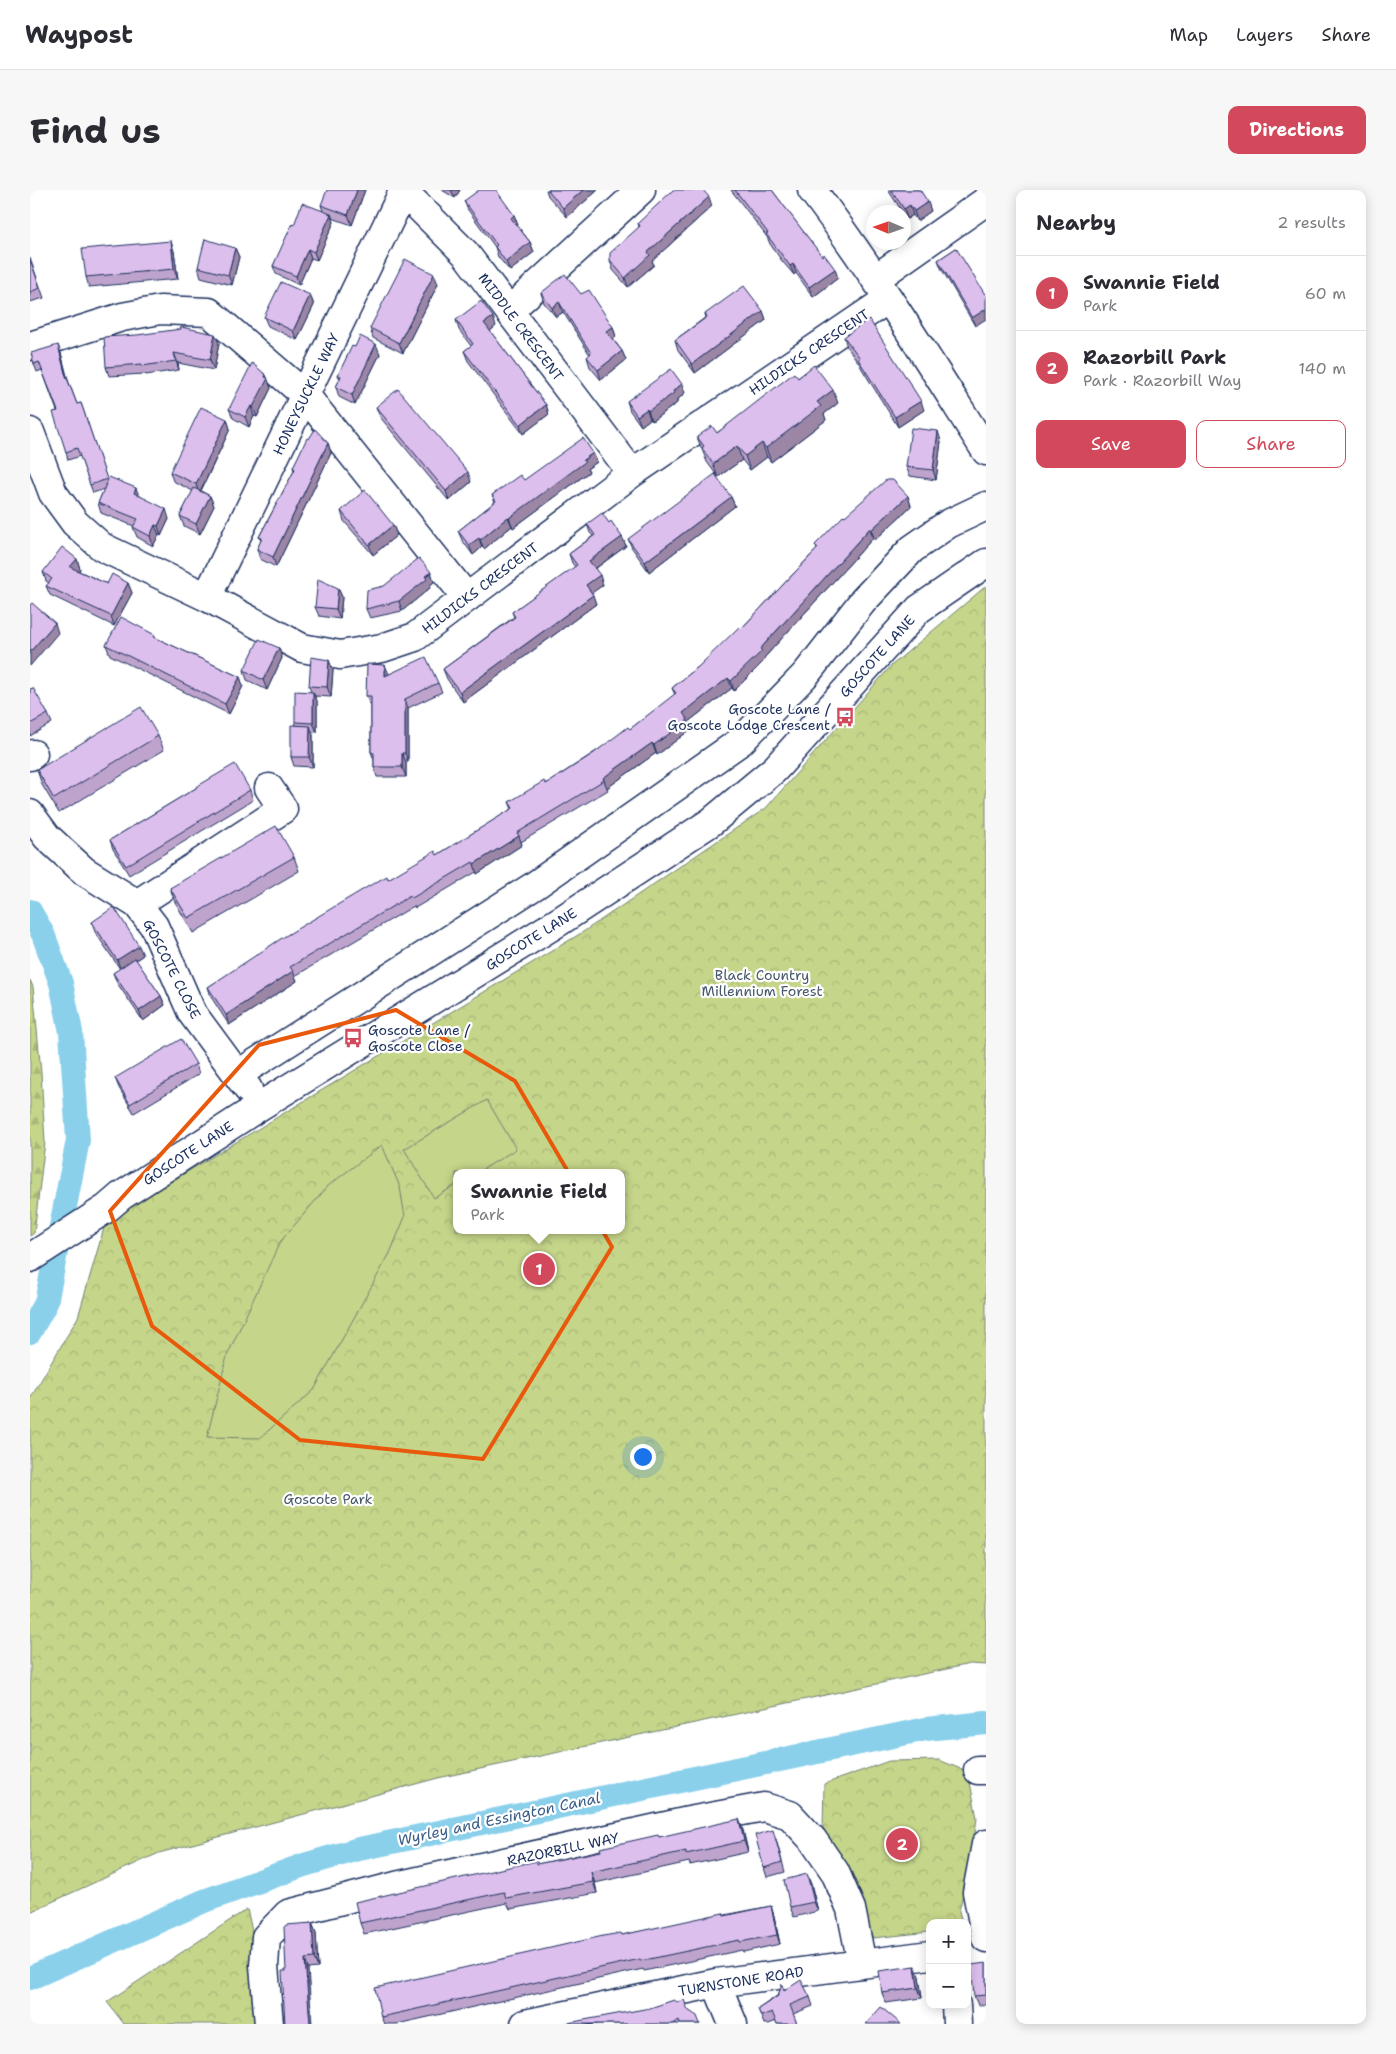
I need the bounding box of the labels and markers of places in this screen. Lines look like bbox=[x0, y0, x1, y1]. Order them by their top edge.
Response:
place label: Goscote Lane / Goscote Lodge Crescent bbox=[668, 700, 831, 734]
bus stop icon: Goscote Lane / Goscote Lodge Crescent bbox=[834, 706, 856, 728]
place label: Goscote Lane / Goscote Close bbox=[368, 1021, 471, 1055]
bus stop icon: Goscote Lane / Goscote Close bbox=[342, 1027, 364, 1049]
pin: 1 bbox=[523, 1250, 555, 1288]
pin: 2 bbox=[886, 1825, 918, 1863]

